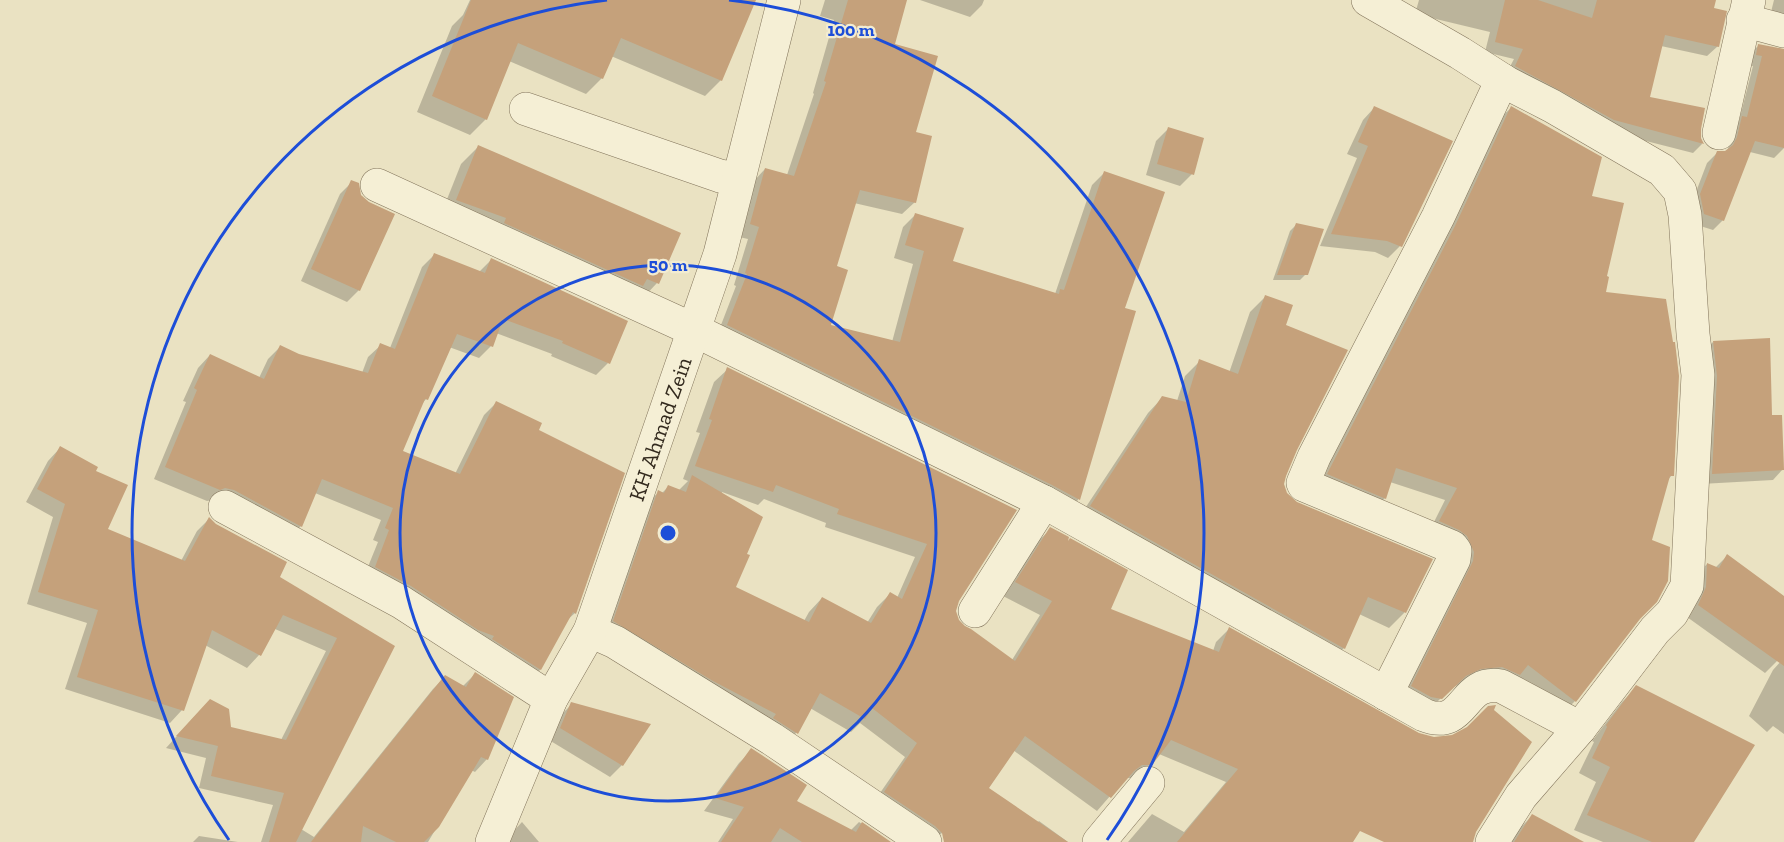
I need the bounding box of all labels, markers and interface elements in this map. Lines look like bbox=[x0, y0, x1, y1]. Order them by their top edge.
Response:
text: 100 m bbox=[827, 19, 875, 41]
text: 50 m bbox=[649, 254, 688, 276]
street label: KH Ahmad Zein bbox=[622, 353, 697, 504]
centre of rings bbox=[658, 523, 678, 543]

